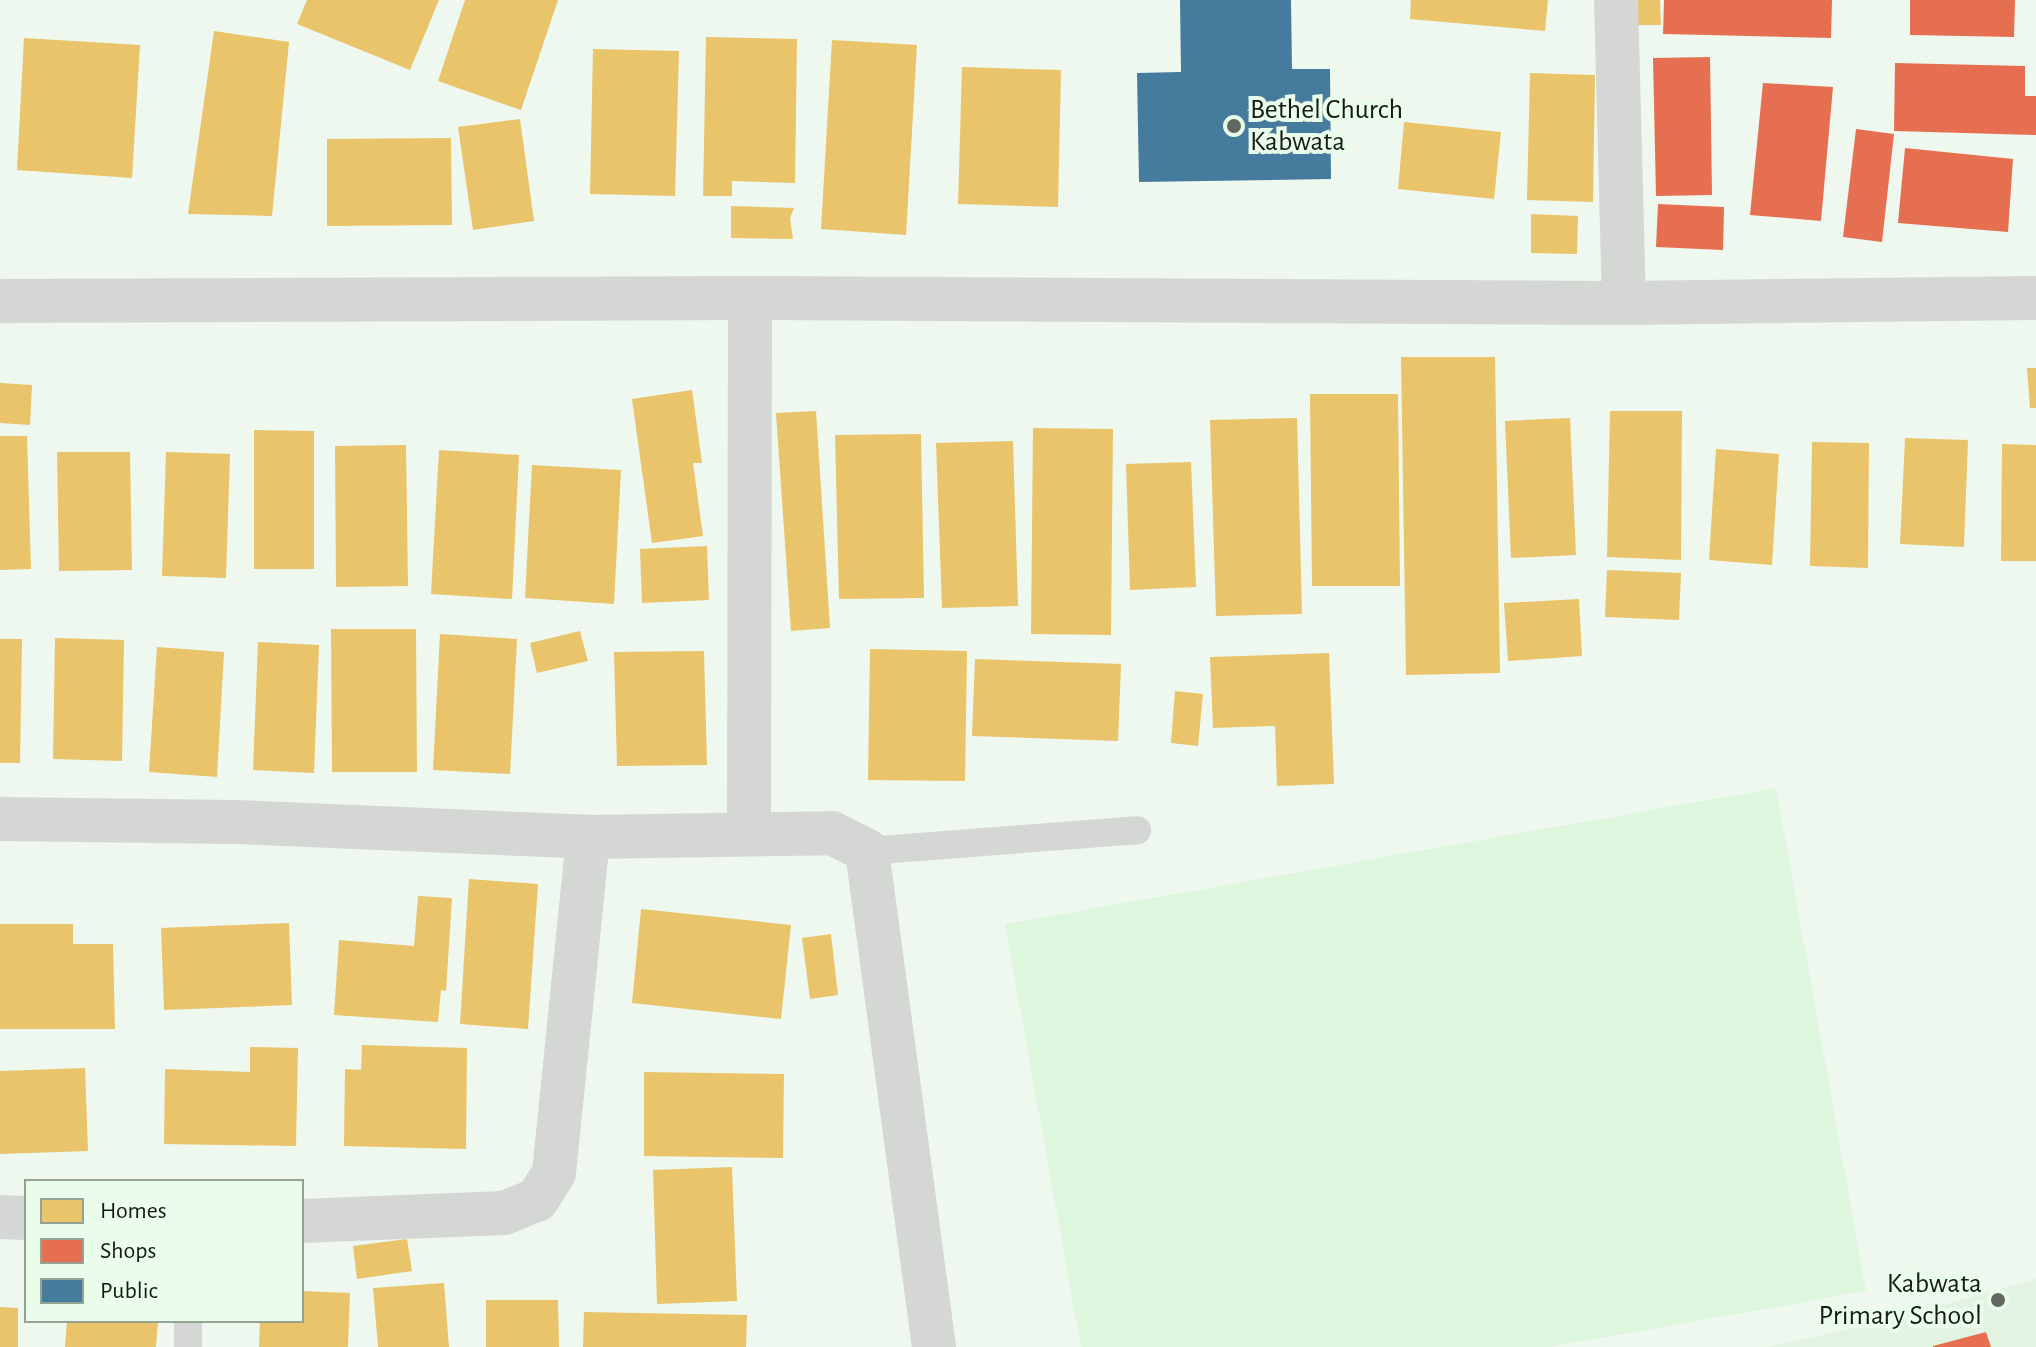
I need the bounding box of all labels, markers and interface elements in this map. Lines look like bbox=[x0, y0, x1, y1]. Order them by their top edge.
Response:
place label: Bethel Church Kabwata bbox=[1250, 93, 1403, 159]
marker: Bethel Church Kabwata bbox=[1225, 117, 1243, 135]
legend bbox=[24, 1179, 304, 1323]
text: Homes bbox=[100, 1199, 167, 1223]
text: Shops bbox=[100, 1239, 156, 1263]
place label: Kabwata Primary School bbox=[1819, 1267, 1982, 1333]
text: Public bbox=[100, 1279, 158, 1303]
marker: Kabwata Primary School bbox=[1989, 1291, 2007, 1309]

